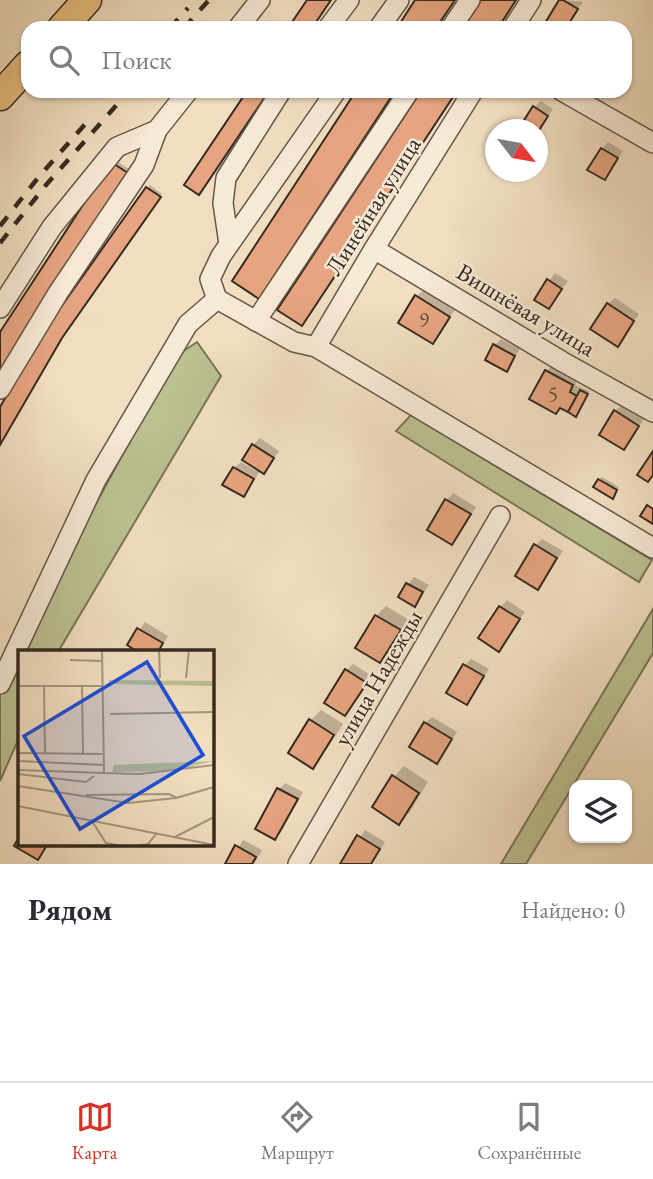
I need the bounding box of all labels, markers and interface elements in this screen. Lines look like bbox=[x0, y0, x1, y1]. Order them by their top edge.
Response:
search box bbox=[21, 21, 632, 98]
icon: search bbox=[45, 41, 83, 79]
text: Поиск bbox=[101, 43, 172, 77]
north arrow bbox=[485, 119, 548, 182]
street label: Линейная улица bbox=[318, 130, 428, 281]
street label: Вишнёвая улица bbox=[451, 256, 602, 363]
house number: 9 bbox=[419, 306, 429, 333]
house number: 5 bbox=[548, 380, 558, 407]
street label: улица Надежды bbox=[326, 604, 429, 751]
inset map bbox=[18, 650, 214, 846]
map controls bbox=[569, 780, 632, 843]
button: layers bbox=[569, 780, 632, 843]
text: Рядом bbox=[28, 890, 112, 929]
text: Найдено: 0 bbox=[521, 895, 625, 925]
tab: Карта bbox=[72, 1098, 117, 1165]
tab: Маршрут bbox=[261, 1098, 334, 1165]
tab: Сохранённые bbox=[478, 1098, 581, 1165]

